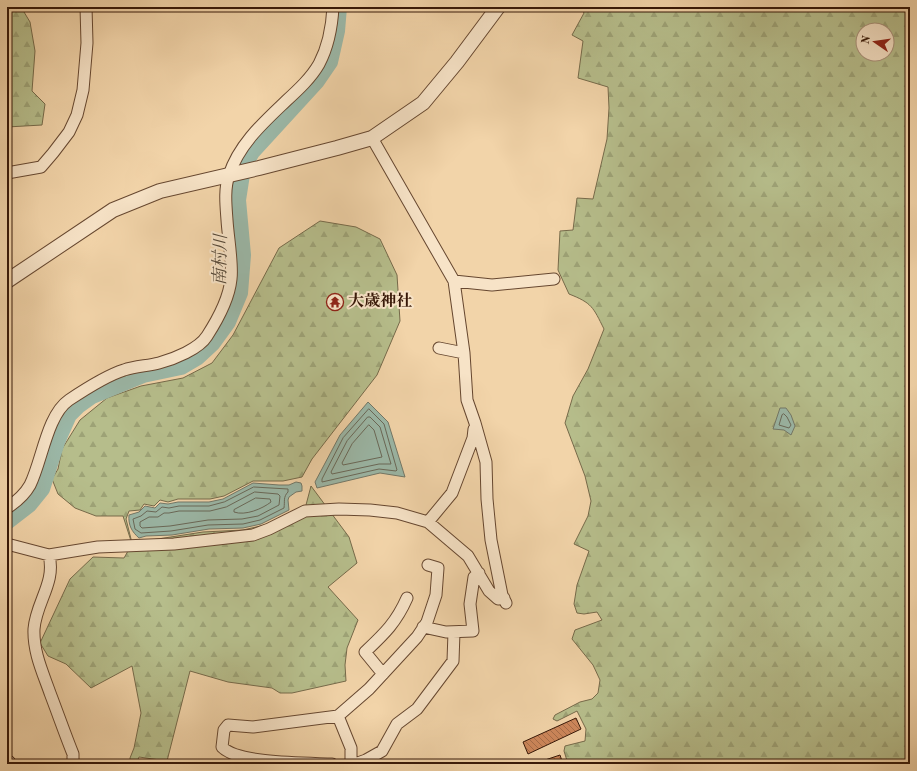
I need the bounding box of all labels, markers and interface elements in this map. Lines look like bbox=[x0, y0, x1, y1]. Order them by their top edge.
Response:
north arrow bbox=[855, 22, 895, 62]
text: N bbox=[860, 34, 873, 45]
water label: 南村川 bbox=[210, 232, 230, 286]
temple icon: 大歳神社 bbox=[325, 292, 345, 312]
place label: 大歳神社 bbox=[348, 292, 412, 310]

